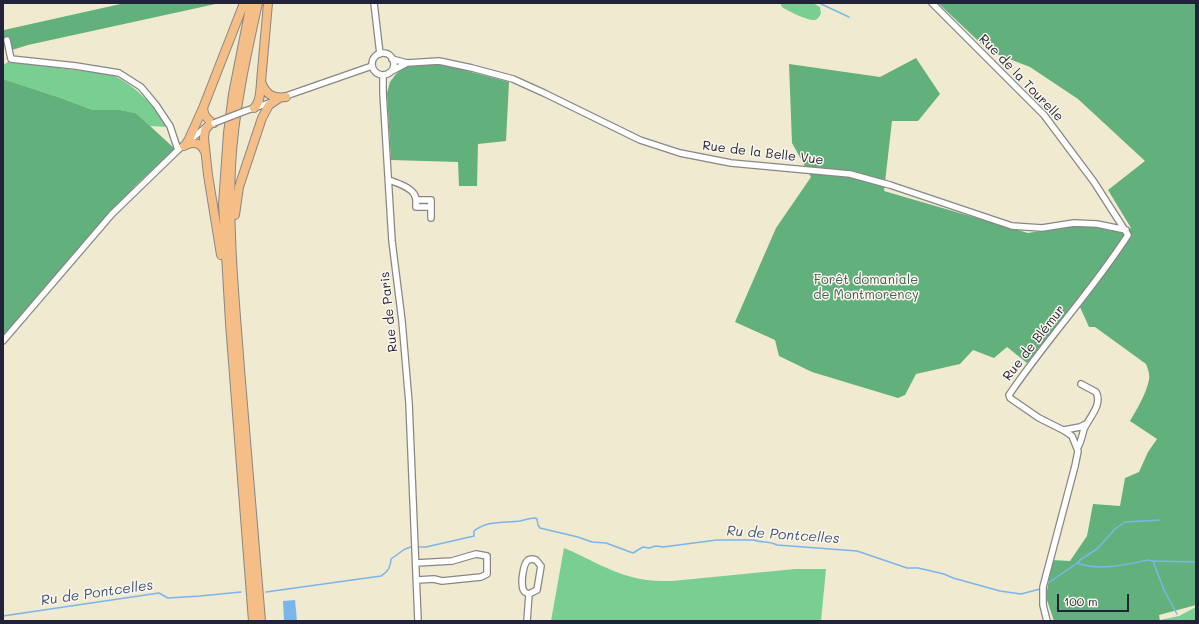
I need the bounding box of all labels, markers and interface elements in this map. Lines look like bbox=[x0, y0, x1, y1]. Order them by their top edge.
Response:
street label: Rue de la Tourelle bbox=[976, 31, 1066, 125]
street label: Rue de la Belle Vue bbox=[702, 138, 824, 168]
street label: Rue de Paris bbox=[377, 271, 401, 353]
park label: Forêt domaniale de Montmorency bbox=[813, 272, 919, 303]
street label: Rue de Blémur bbox=[1000, 302, 1068, 384]
water label: Ru de Pontcelles bbox=[726, 523, 840, 547]
water label: Ru de Pontcelles bbox=[40, 577, 154, 609]
scale bar bbox=[1059, 586, 1131, 612]
text: 100 m bbox=[1064, 593, 1098, 609]

